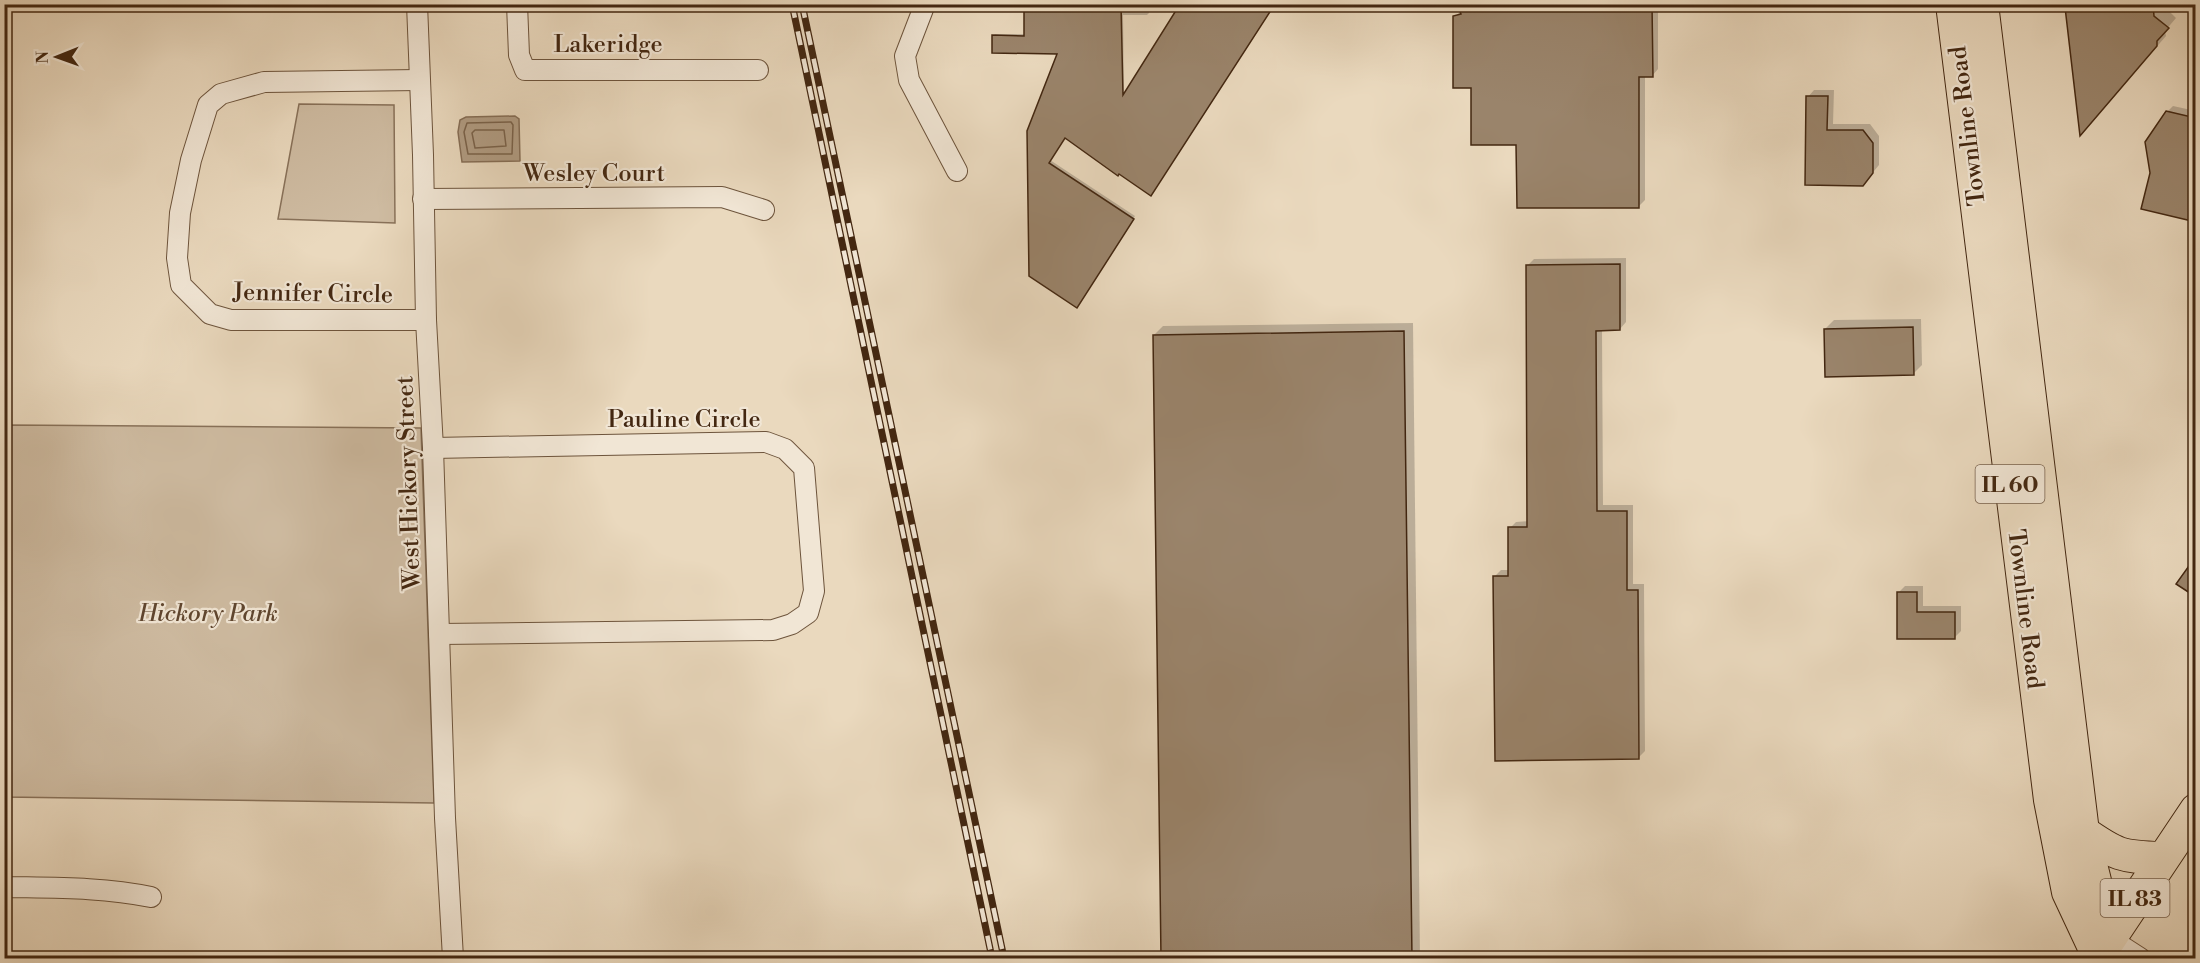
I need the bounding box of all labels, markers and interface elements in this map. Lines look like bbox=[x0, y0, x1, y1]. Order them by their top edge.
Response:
north arrow bbox=[27, 27, 87, 87]
street label: Lakeridge bbox=[553, 30, 663, 60]
street label: Townline Road bbox=[1943, 44, 1993, 207]
text: N bbox=[33, 50, 53, 64]
street label: Wesley Court bbox=[522, 159, 665, 189]
street label: Jennifer Circle bbox=[232, 278, 393, 310]
street label: West Hickory Street bbox=[390, 375, 428, 592]
street label: Pauline Circle bbox=[607, 405, 761, 435]
road number: IL 60 bbox=[1976, 465, 2044, 503]
street label: Townline Road bbox=[2000, 528, 2050, 691]
park label: Hickory Park bbox=[137, 599, 278, 629]
road number: IL 83 bbox=[2100, 879, 2170, 917]

